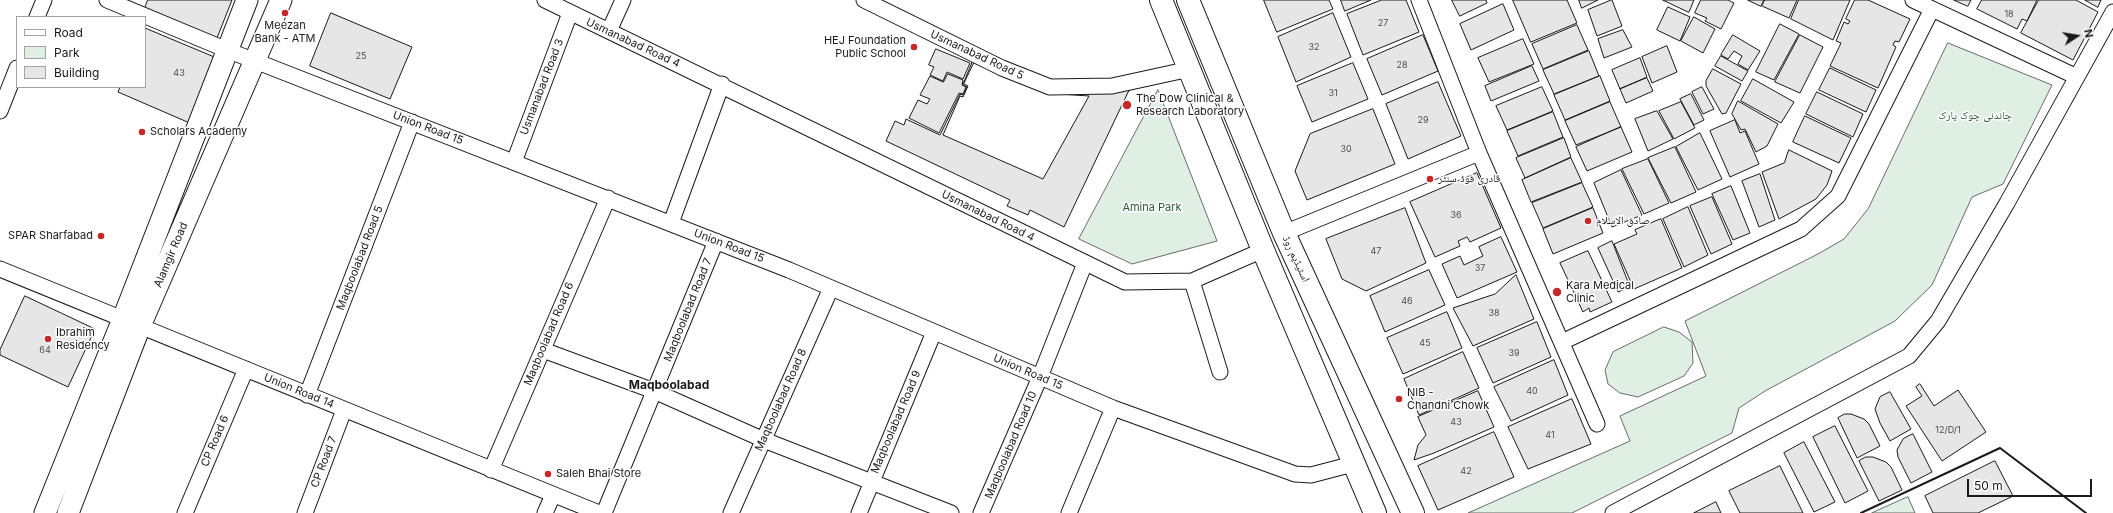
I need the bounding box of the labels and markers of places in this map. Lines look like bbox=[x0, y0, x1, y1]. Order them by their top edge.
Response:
marker: Meezan Bank - ATM bbox=[280, 8, 290, 18]
place label: Meezan Bank - ATM bbox=[255, 19, 315, 45]
place label: HEJ Foundation Public School bbox=[824, 34, 906, 60]
marker: HEJ Foundation Public School bbox=[909, 42, 919, 52]
place label: The Dow Clinical & Research Laboratory bbox=[1136, 92, 1244, 118]
marker: The Dow Clinical & Research Laboratory bbox=[1121, 99, 1133, 111]
place label: Scholars Academy bbox=[150, 125, 247, 139]
marker: Scholars Academy bbox=[137, 127, 147, 137]
place label: قادری فوڈ سنٹر bbox=[1438, 172, 1500, 186]
marker: قادری فوڈ سنٹر bbox=[1425, 174, 1435, 184]
place label: صادق الاسلام bbox=[1596, 214, 1650, 228]
marker: صادق الاسلام bbox=[1583, 216, 1593, 226]
place label: SPAR Sharfabad bbox=[8, 229, 93, 243]
marker: SPAR Sharfabad bbox=[96, 231, 106, 241]
place label: Kara Medical Clinic bbox=[1566, 279, 1634, 305]
marker: Kara Medical Clinic bbox=[1551, 286, 1563, 298]
place label: Ibrahim Residency bbox=[56, 326, 110, 352]
marker: Ibrahim Residency bbox=[43, 334, 53, 344]
place label: NIB - Chandni Chowk bbox=[1407, 386, 1489, 412]
marker: NIB - Chandni Chowk bbox=[1394, 394, 1404, 404]
place label: Saleh Bhai Store bbox=[556, 467, 641, 481]
marker: Saleh Bhai Store bbox=[543, 469, 553, 479]

